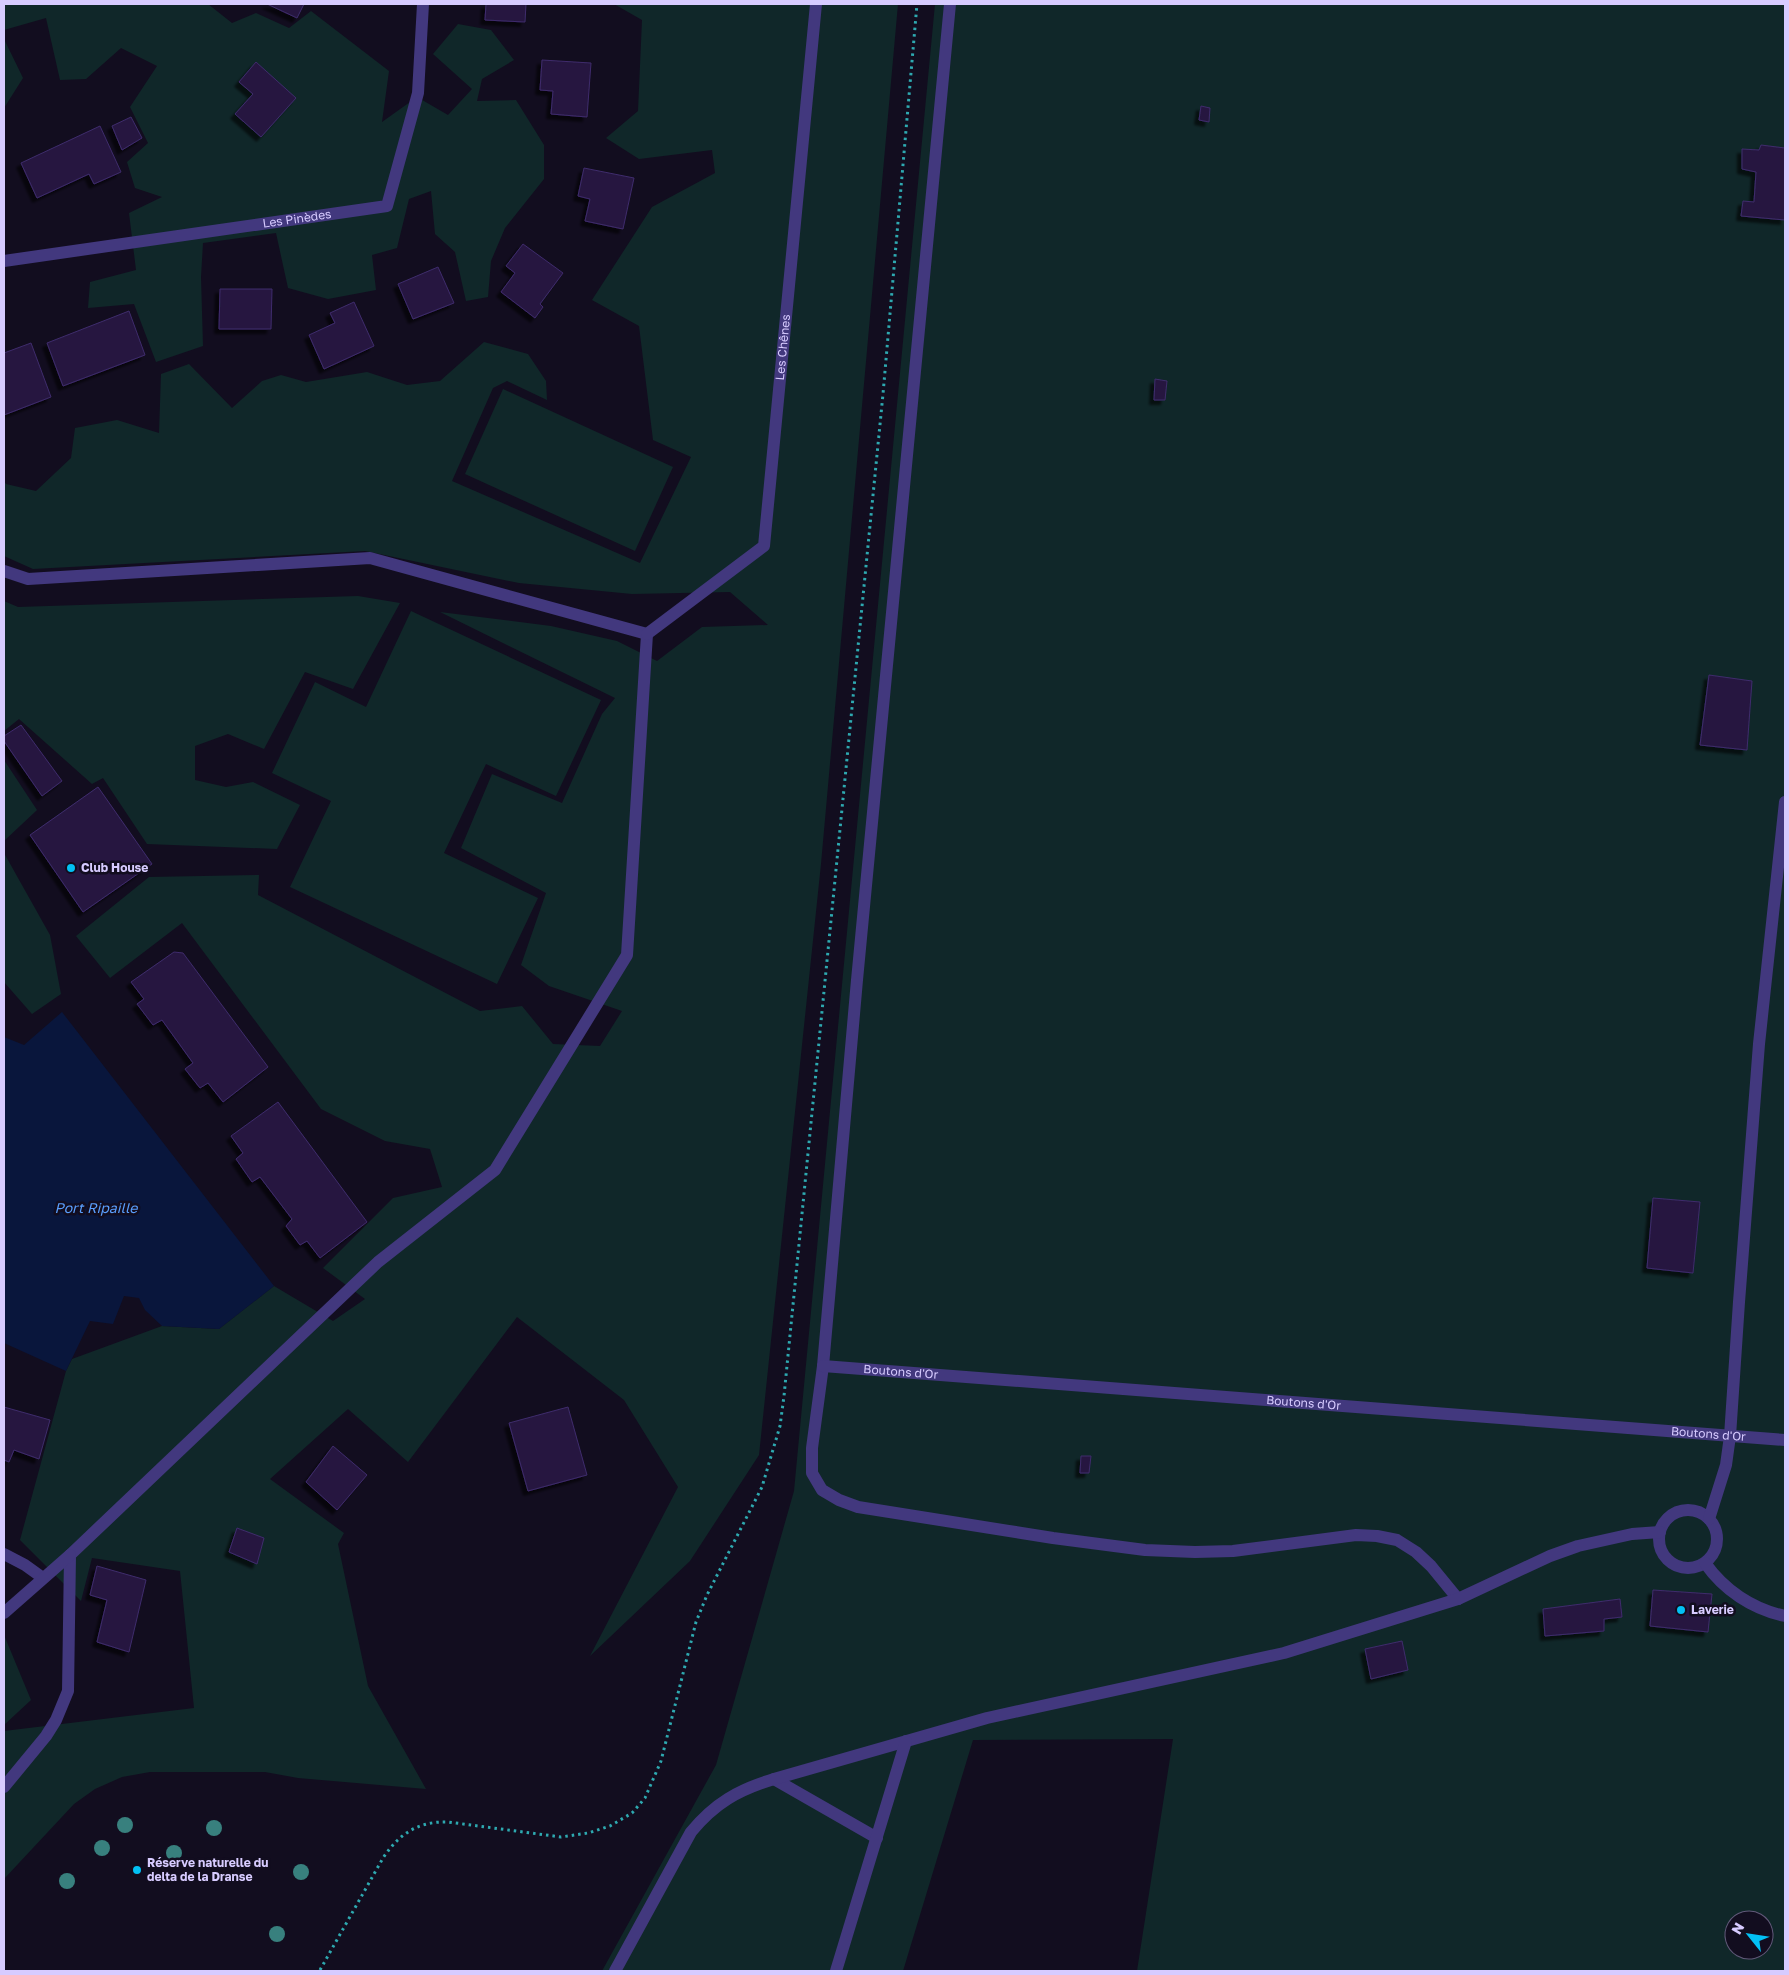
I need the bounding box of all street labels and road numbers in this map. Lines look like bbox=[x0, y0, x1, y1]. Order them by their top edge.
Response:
street label: Les Pinèdes bbox=[262, 206, 332, 231]
street label: Les Chênes bbox=[772, 314, 793, 381]
street label: Boutons d'Or bbox=[863, 1361, 939, 1382]
street label: Boutons d'Or bbox=[1266, 1392, 1342, 1413]
street label: Boutons d'Or bbox=[1670, 1423, 1747, 1444]

